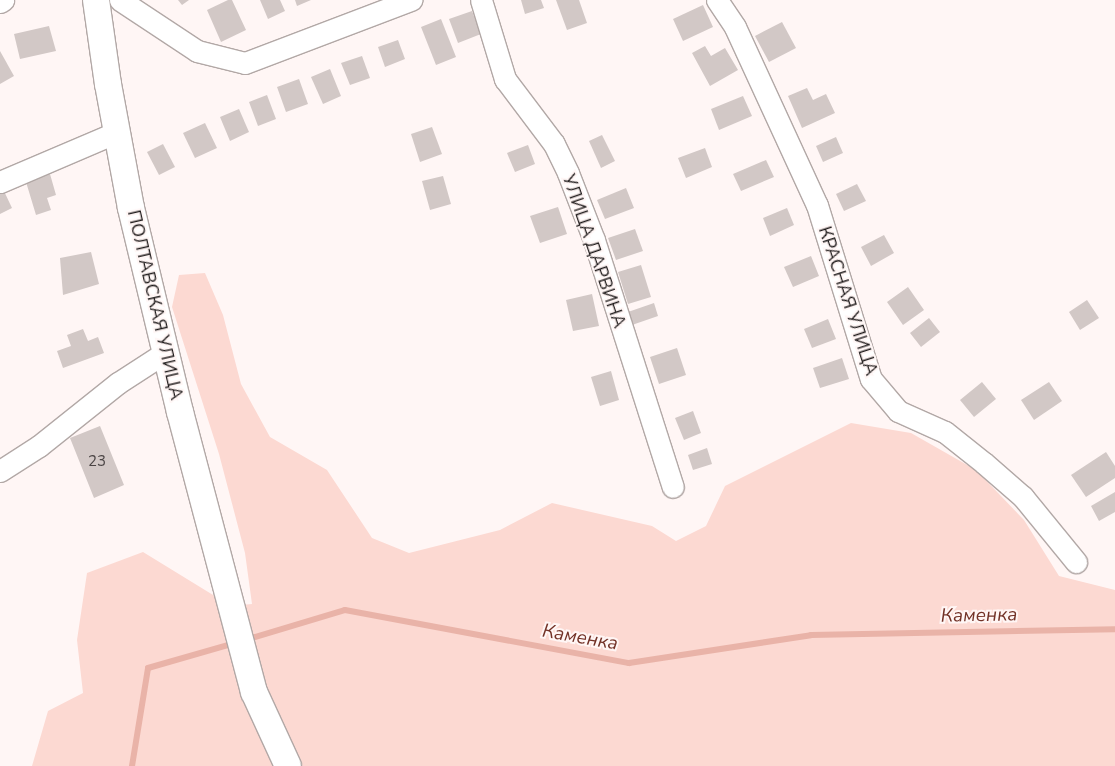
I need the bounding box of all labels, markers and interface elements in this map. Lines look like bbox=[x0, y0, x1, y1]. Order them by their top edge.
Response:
street label: УЛИЦА ДАРВИНА bbox=[558, 171, 630, 331]
street label: ПОЛТАВСКАЯ УЛИЦА bbox=[123, 208, 187, 402]
street label: КРАСНАЯ УЛИЦА bbox=[814, 224, 882, 378]
house number: 23 bbox=[88, 453, 106, 471]
water label: Каменка bbox=[940, 604, 1018, 628]
water label: Каменка bbox=[540, 620, 620, 656]

